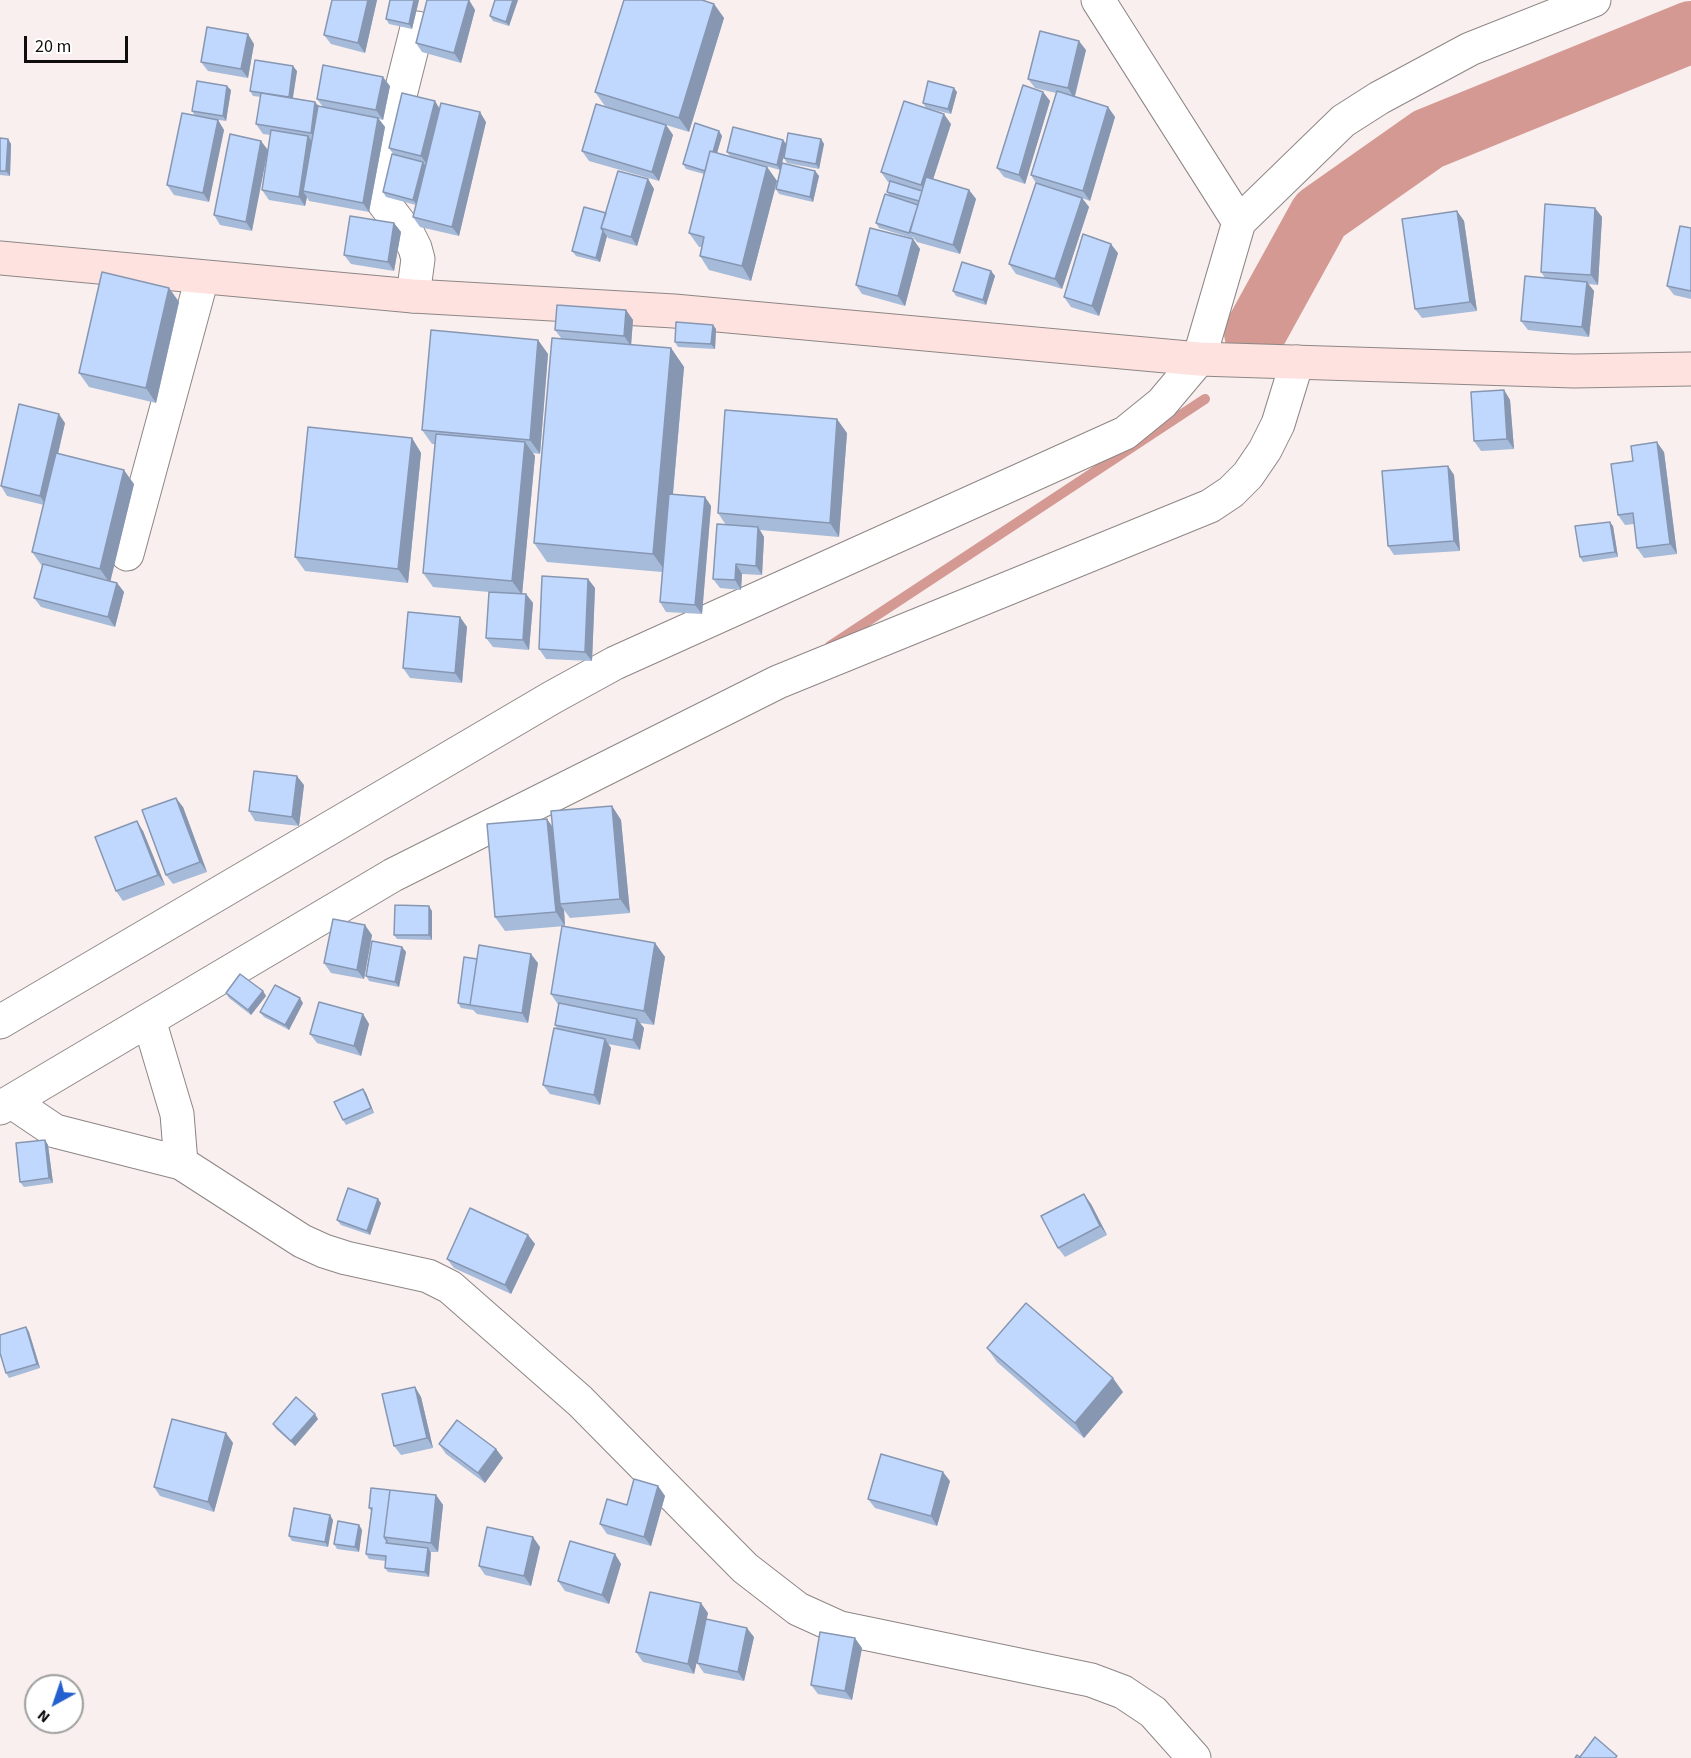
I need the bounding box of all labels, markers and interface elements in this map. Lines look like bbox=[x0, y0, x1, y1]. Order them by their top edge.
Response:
scale bar bbox=[27, 24, 130, 62]
text: 20 m bbox=[35, 34, 71, 59]
north arrow bbox=[24, 1674, 84, 1734]
text: N bbox=[33, 1704, 55, 1728]

